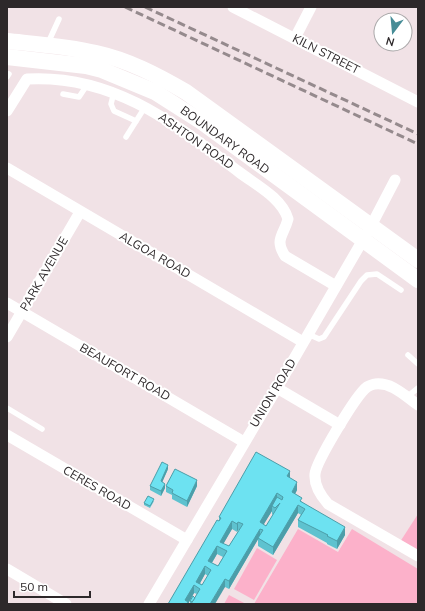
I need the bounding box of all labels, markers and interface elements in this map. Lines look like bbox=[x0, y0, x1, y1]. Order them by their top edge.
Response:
north arrow bbox=[373, 12, 413, 52]
street label: KILN STREET bbox=[290, 30, 363, 77]
text: N bbox=[384, 34, 396, 49]
street label: BOUNDARY ROAD bbox=[178, 102, 273, 177]
street label: ASHTON ROAD bbox=[156, 109, 237, 172]
street label: ALGOA ROAD bbox=[117, 228, 194, 281]
street label: PARK AVENUE bbox=[16, 234, 71, 314]
street label: BEAUFORT ROAD bbox=[77, 340, 173, 404]
street label: UNION ROAD bbox=[246, 356, 299, 430]
street label: CERES ROAD bbox=[60, 462, 134, 513]
scale bar bbox=[14, 573, 90, 599]
text: 50 m bbox=[20, 579, 48, 594]

